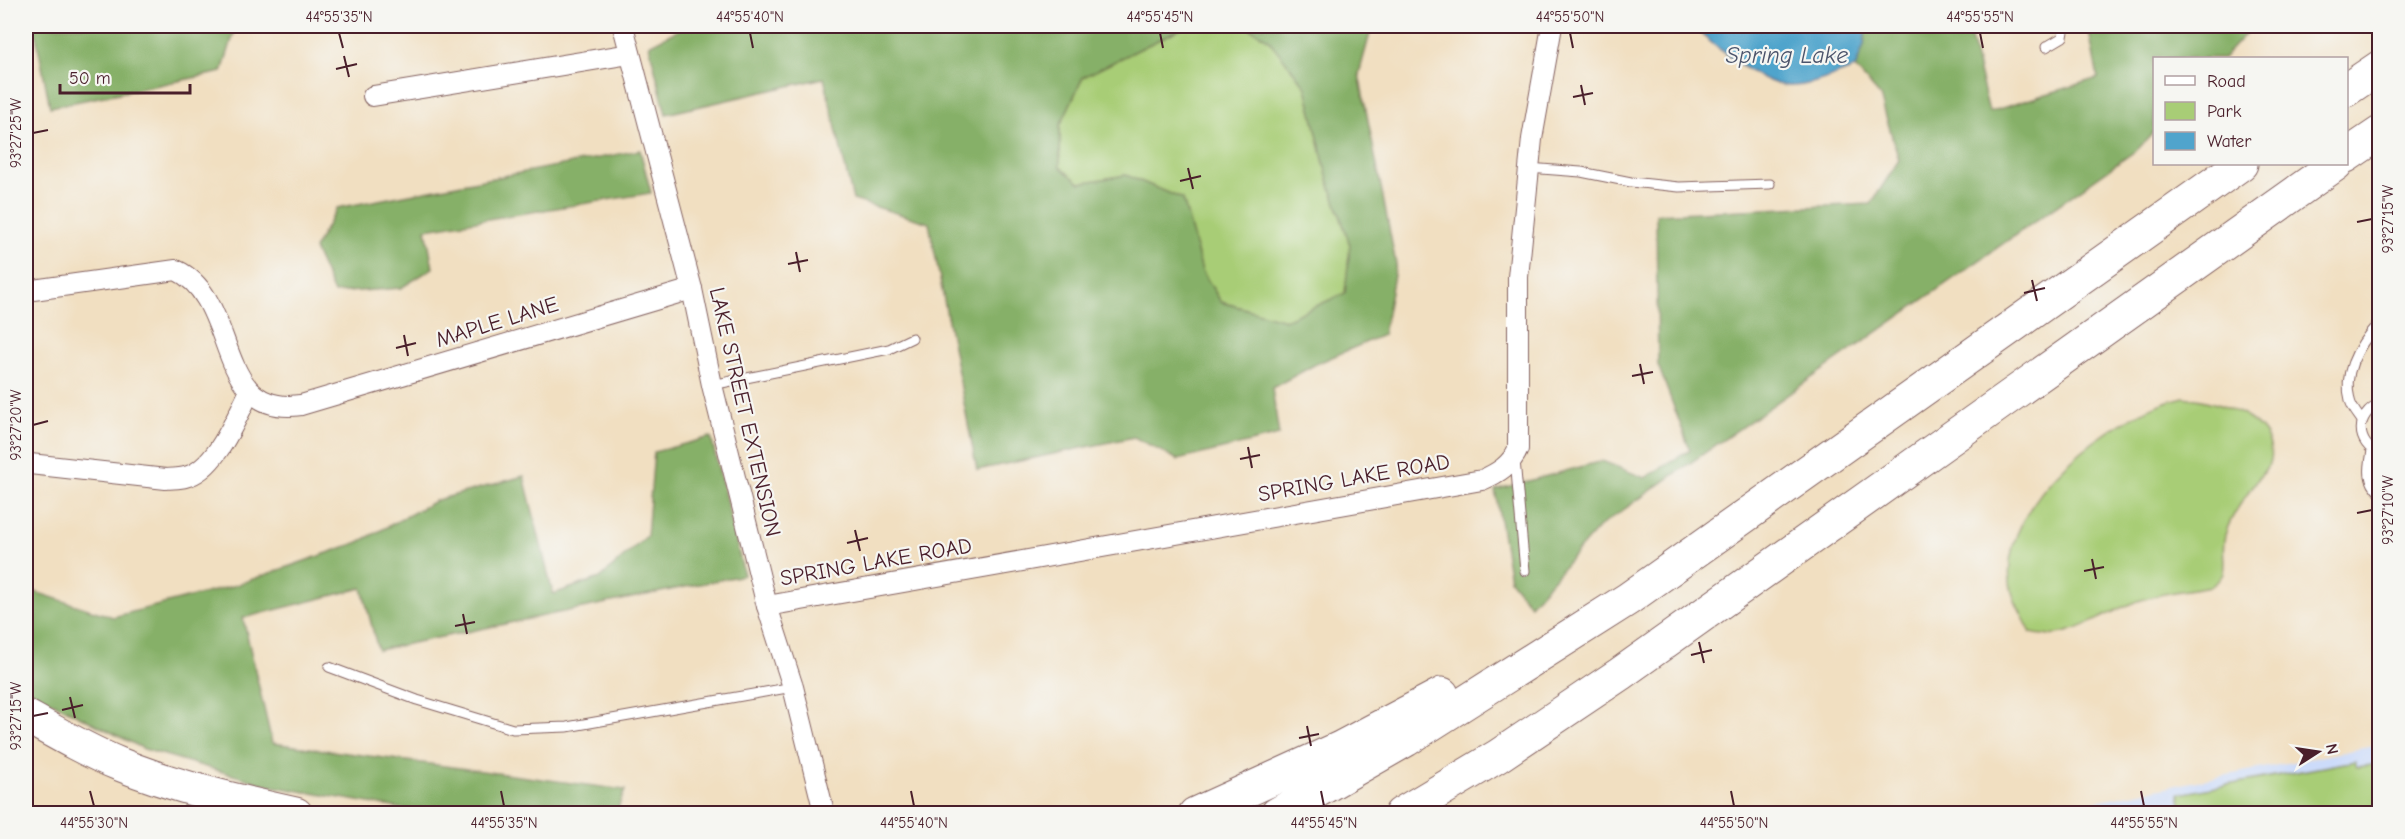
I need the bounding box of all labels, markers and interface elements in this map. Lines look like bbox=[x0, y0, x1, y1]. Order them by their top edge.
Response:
text: 44°55'35"N bbox=[305, 8, 373, 26]
text: 44°55'40"N bbox=[716, 8, 784, 26]
text: 44°55'45"N bbox=[1127, 8, 1193, 26]
text: 44°55'50"N bbox=[1536, 8, 1604, 26]
text: 44°55'55"N bbox=[1946, 8, 2014, 26]
water label: Spring Lake bbox=[1726, 41, 1848, 69]
scale bar bbox=[60, 57, 190, 95]
legend bbox=[2153, 57, 2348, 165]
text: 50 m bbox=[69, 68, 111, 89]
text: Road bbox=[2207, 71, 2246, 92]
text: 93°27'25"W bbox=[7, 98, 25, 168]
text: Park bbox=[2207, 101, 2242, 122]
text: Water bbox=[2207, 131, 2252, 152]
text: 93°27'15"W bbox=[2379, 185, 2397, 253]
street label: LAKE STREET EXTENSION bbox=[704, 285, 786, 539]
street label: MAPLE LANE bbox=[433, 291, 561, 353]
text: 93°27'20"W bbox=[7, 389, 25, 461]
street label: SPRING LAKE ROAD bbox=[1256, 448, 1452, 508]
text: 93°27'10"W bbox=[2379, 475, 2397, 545]
street label: SPRING LAKE ROAD bbox=[778, 532, 974, 592]
text: 93°27'15"W bbox=[7, 682, 25, 750]
north arrow bbox=[2288, 722, 2348, 782]
text: N bbox=[2322, 742, 2342, 756]
text: 44°55'30"N bbox=[60, 814, 128, 832]
text: 44°55'35"N bbox=[470, 814, 538, 832]
text: 44°55'40"N bbox=[880, 814, 948, 832]
text: 44°55'45"N bbox=[1291, 814, 1357, 832]
text: 44°55'50"N bbox=[1700, 814, 1768, 832]
text: 44°55'55"N bbox=[2110, 814, 2178, 832]

